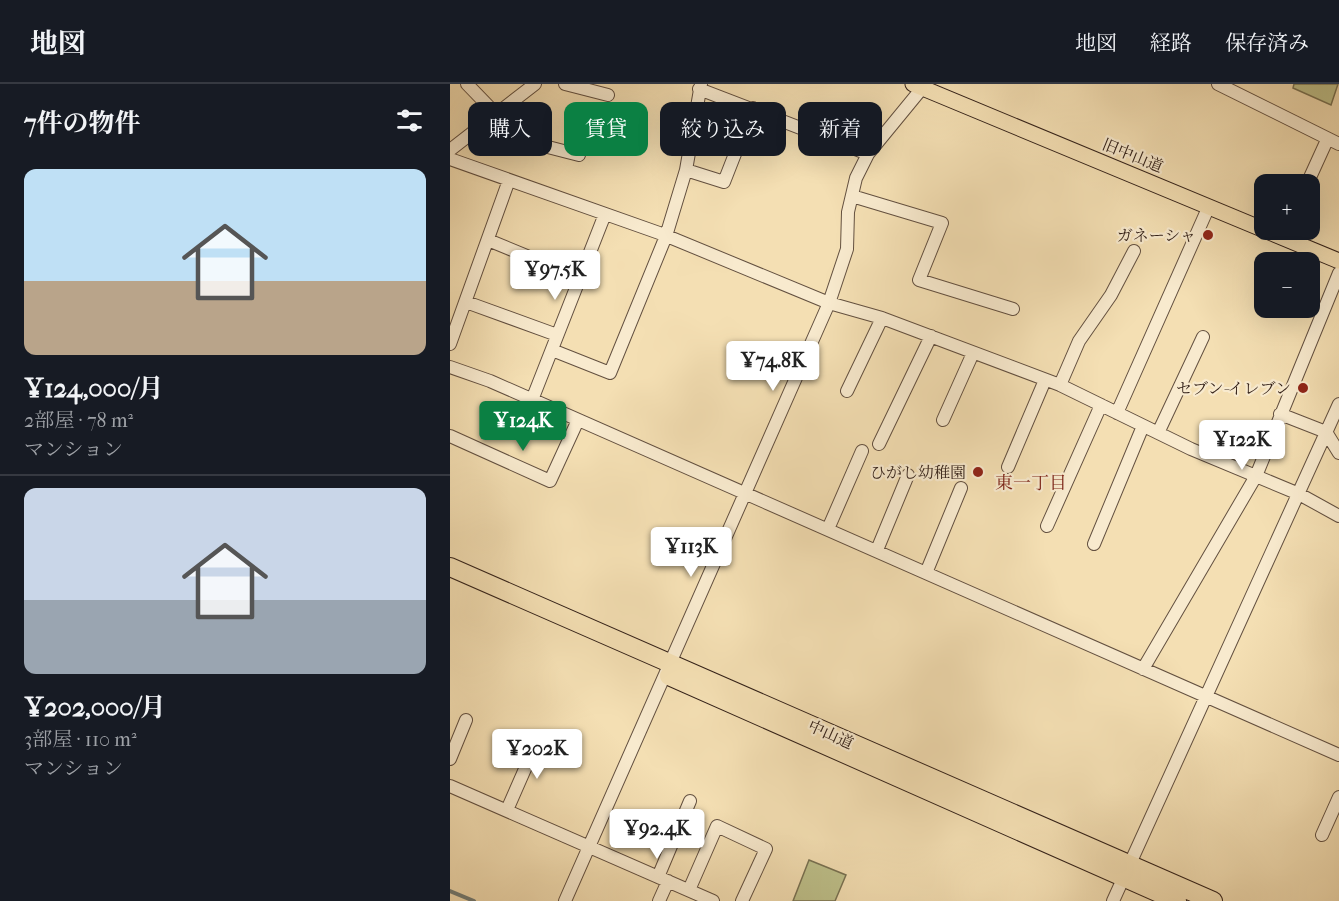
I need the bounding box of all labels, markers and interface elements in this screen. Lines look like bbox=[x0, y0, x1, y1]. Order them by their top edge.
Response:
text: 地図 bbox=[30, 27, 86, 60]
text: 地図 bbox=[1075, 31, 1117, 55]
text: 経路 bbox=[1150, 31, 1192, 55]
text: 保存済み bbox=[1225, 31, 1309, 55]
chip: 購入 bbox=[468, 102, 552, 156]
chip: 賃貸 bbox=[564, 102, 648, 156]
chip: 絞り込み bbox=[660, 102, 786, 156]
chip: 新着 bbox=[798, 102, 882, 156]
icon: filters bbox=[393, 104, 426, 137]
text: 7件の物件 bbox=[24, 108, 141, 139]
street label: 旧中山道 bbox=[1100, 135, 1166, 176]
map controls bbox=[1254, 174, 1320, 318]
button: + bbox=[1254, 174, 1320, 240]
icon: home bbox=[171, 208, 279, 316]
place label: ガネーシャ bbox=[1117, 226, 1196, 245]
marker: ガネーシャ bbox=[1201, 228, 1215, 242]
pin: ¥97.5K bbox=[506, 250, 604, 301]
button: − bbox=[1254, 252, 1320, 318]
text: ¥97.5K bbox=[524, 258, 586, 281]
pin: ¥74.8K bbox=[724, 341, 822, 392]
text: ¥74.8K bbox=[740, 349, 806, 372]
text: ¥124,000/月 bbox=[24, 373, 164, 404]
place label: セブン-イレブン bbox=[1176, 379, 1291, 398]
marker: セブン-イレブン bbox=[1296, 381, 1310, 395]
pin: ¥124K bbox=[481, 401, 565, 452]
text: 2部屋 · 78 m² bbox=[24, 409, 133, 432]
text: ¥124K bbox=[493, 409, 553, 432]
pin: ¥122K bbox=[1200, 420, 1284, 471]
text: ¥122K bbox=[1213, 428, 1271, 451]
text: マンション bbox=[24, 438, 123, 461]
place label: ひがし幼稚園 bbox=[870, 463, 966, 482]
marker: ひがし幼稚園 bbox=[971, 465, 985, 479]
district label: 東一丁目 bbox=[995, 473, 1067, 494]
icon: home bbox=[171, 527, 279, 635]
pin: ¥113K bbox=[649, 527, 733, 578]
text: ¥113K bbox=[665, 535, 717, 558]
text: ¥202,000/月 bbox=[24, 692, 166, 723]
street label: 中山道 bbox=[805, 716, 857, 753]
text: 3部屋 · 110 m² bbox=[24, 728, 137, 751]
pin: ¥202K bbox=[495, 729, 579, 780]
text: ¥202K bbox=[506, 737, 568, 760]
text: マンション bbox=[24, 757, 123, 780]
pin: ¥92.4K bbox=[608, 809, 706, 860]
text: ¥92.4K bbox=[623, 817, 691, 840]

